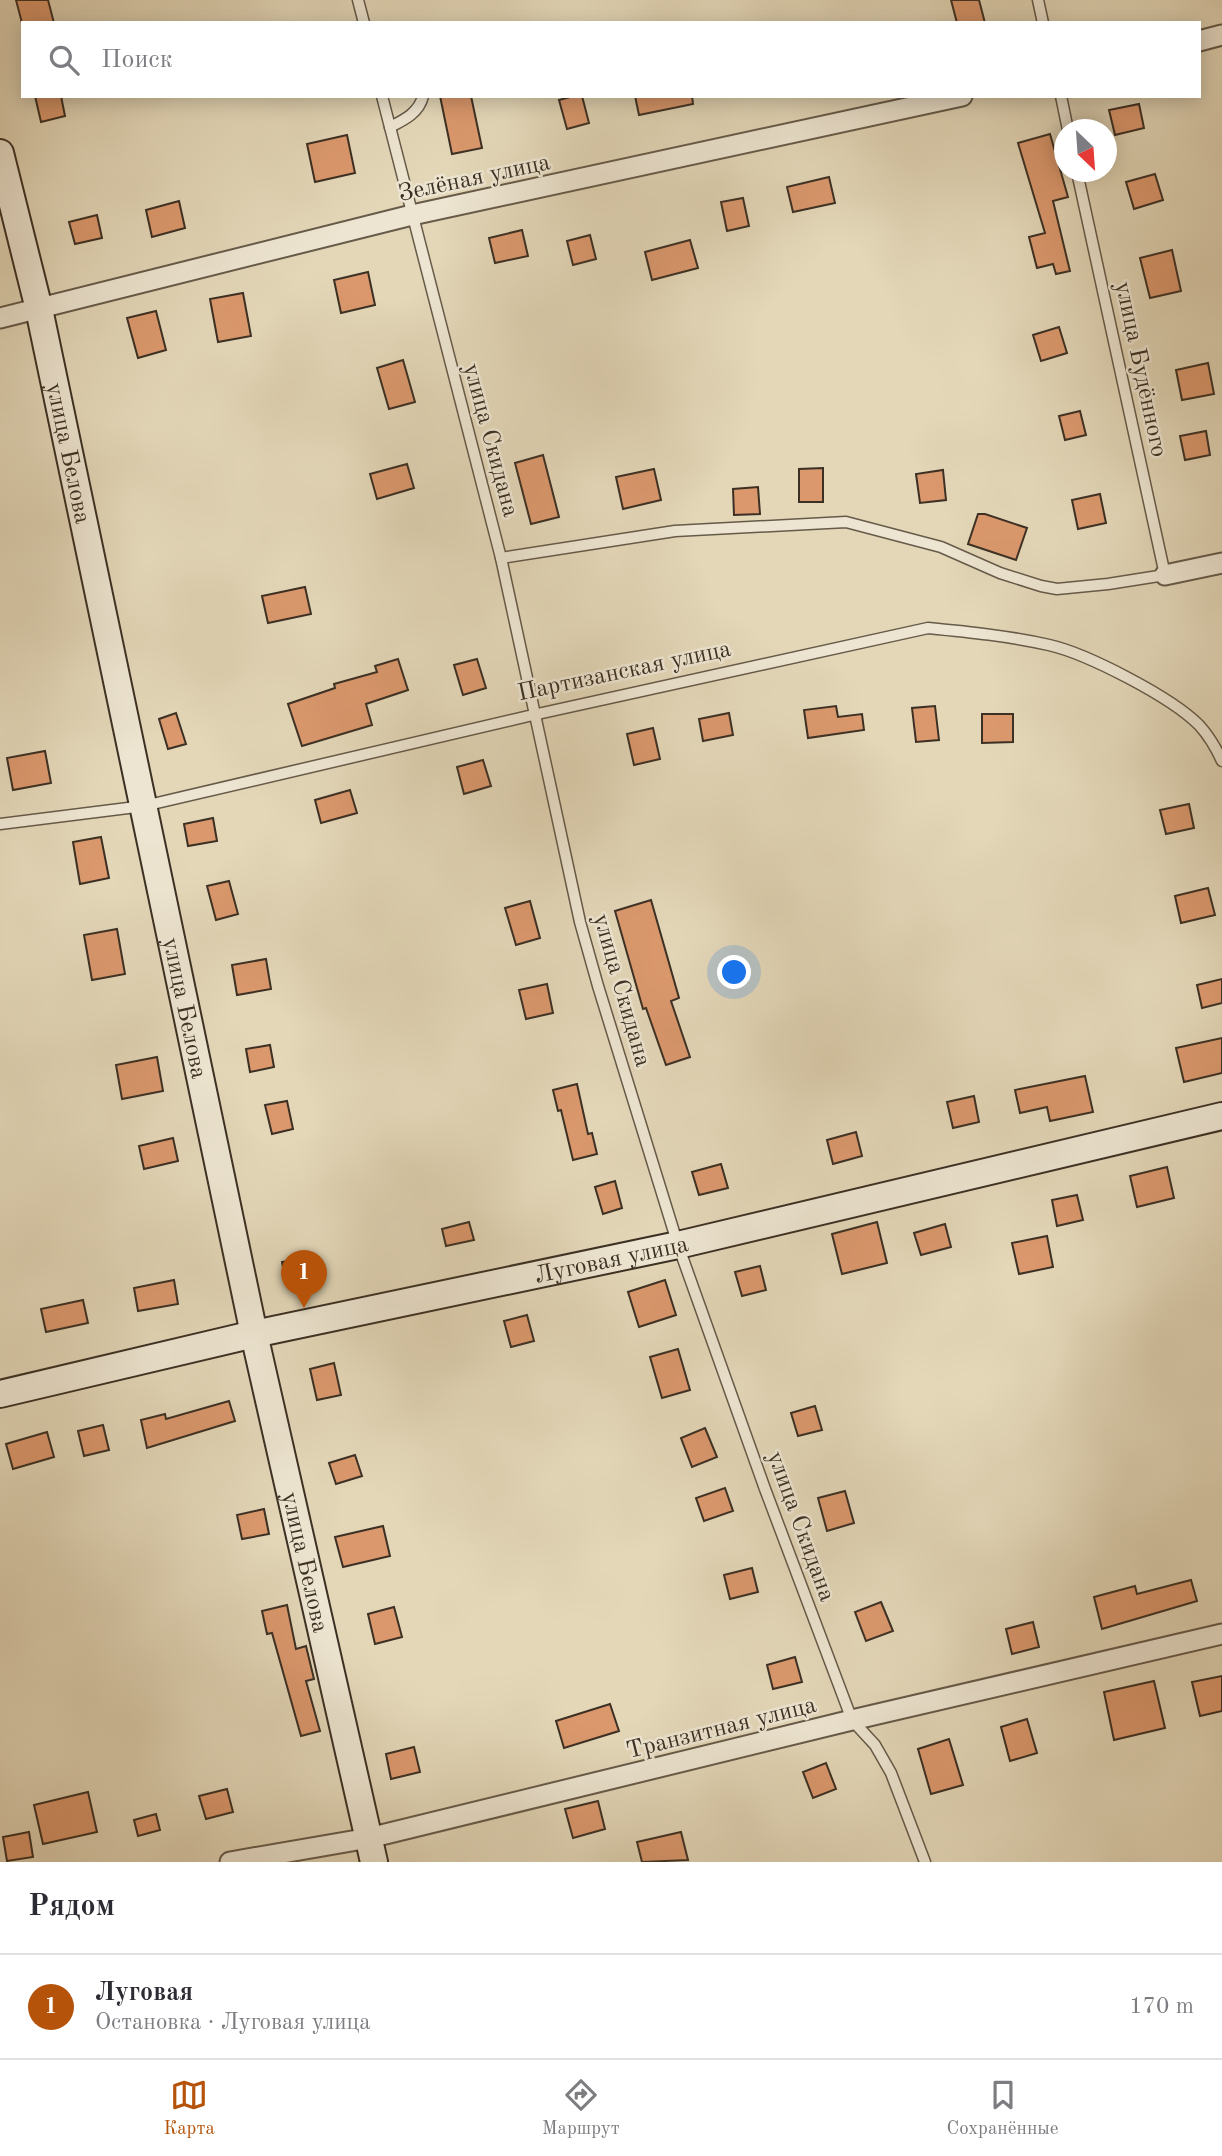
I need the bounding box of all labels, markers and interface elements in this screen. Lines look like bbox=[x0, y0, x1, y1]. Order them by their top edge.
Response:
search box bbox=[21, 21, 1201, 98]
icon: search bbox=[45, 41, 83, 79]
text: Поиск bbox=[101, 47, 173, 73]
north arrow bbox=[1054, 119, 1117, 182]
street label: Зелёная улица bbox=[396, 151, 553, 207]
street label: улица Будённого bbox=[1110, 279, 1170, 459]
street label: улица Скидана bbox=[458, 361, 522, 520]
street label: улица Белова bbox=[41, 381, 94, 526]
street label: Партизанская улица bbox=[515, 638, 734, 706]
street label: улица Скидана bbox=[588, 911, 654, 1070]
street label: улица Белова bbox=[157, 936, 210, 1081]
your location bbox=[717, 955, 751, 989]
street label: Луговая улица bbox=[533, 1233, 691, 1289]
pin: 1 bbox=[281, 1250, 327, 1308]
street label: улица Скидана bbox=[762, 1448, 838, 1605]
street label: улица Белова bbox=[276, 1490, 332, 1635]
street label: Транзитная улица bbox=[624, 1694, 819, 1764]
text: Рядом bbox=[28, 1892, 115, 1922]
text: Луговая bbox=[95, 1980, 193, 2006]
text: 1 bbox=[44, 1995, 58, 2018]
text: 170 m bbox=[1129, 1995, 1194, 2018]
text: Остановка · Луговая улица bbox=[95, 2011, 371, 2034]
tab: Карта bbox=[163, 2076, 215, 2141]
tab: Маршрут bbox=[542, 2076, 620, 2141]
tab: Сохранённые bbox=[947, 2076, 1059, 2141]

